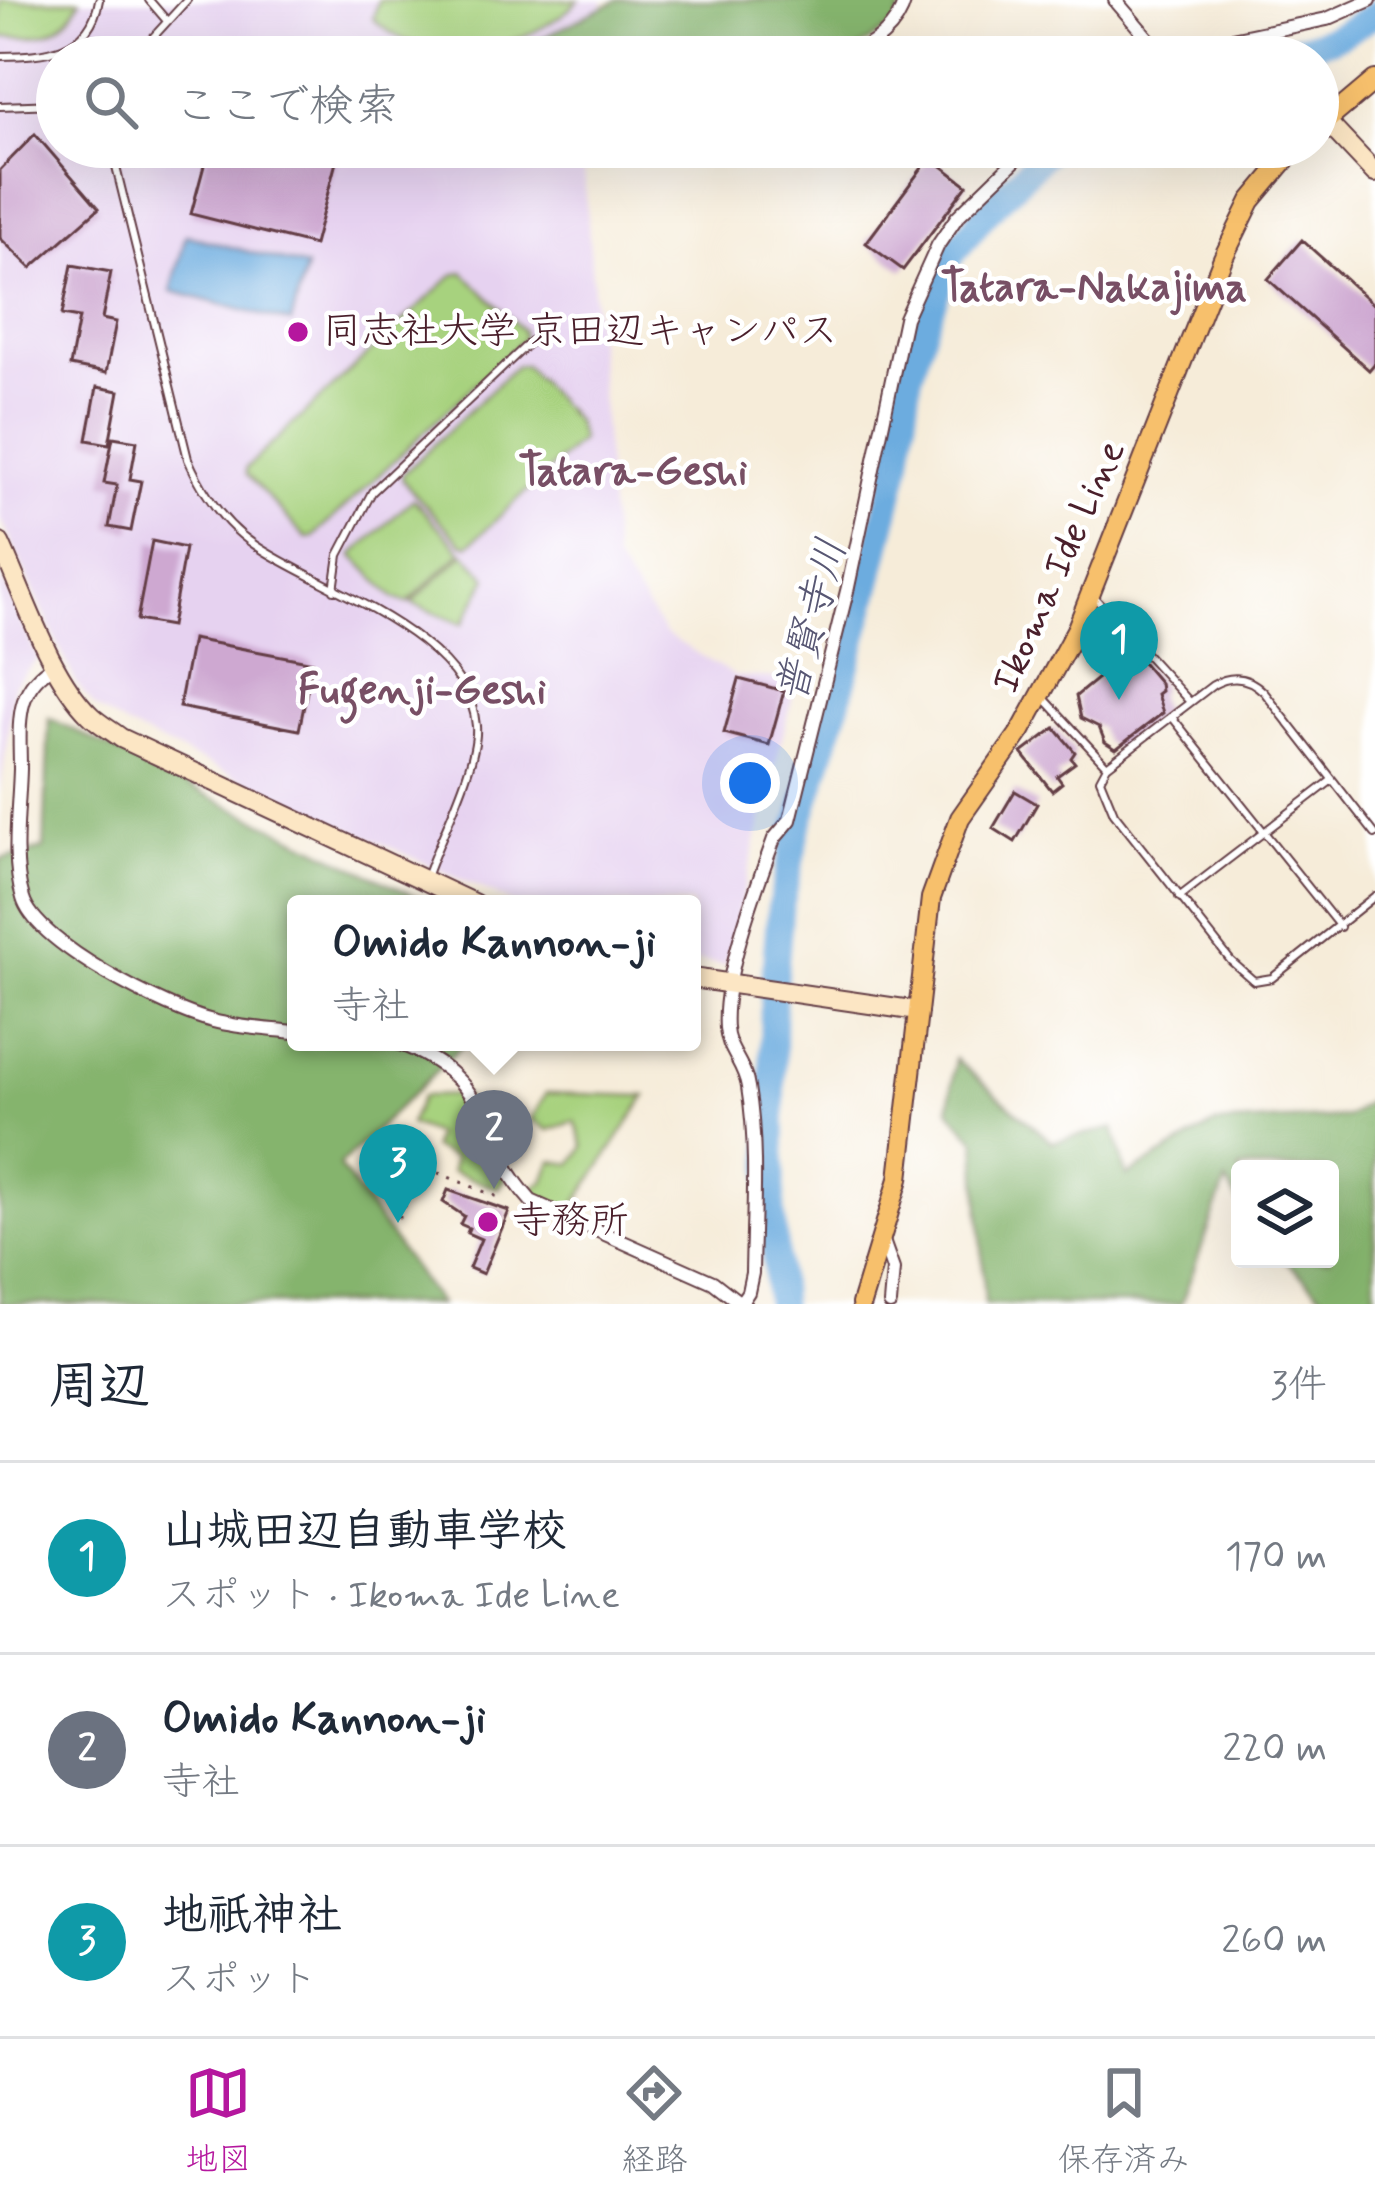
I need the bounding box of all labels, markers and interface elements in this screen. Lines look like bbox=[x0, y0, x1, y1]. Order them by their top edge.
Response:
search box bbox=[36, 36, 1339, 168]
icon: search bbox=[78, 69, 144, 135]
text: ここで検索 bbox=[174, 78, 399, 137]
district label: Tatara-Nakajima bbox=[941, 261, 1247, 316]
place label: 同志社大学 京田辺キャンパス bbox=[322, 307, 838, 358]
marker: 同志社大学 京田辺キャンパス bbox=[285, 319, 311, 345]
street label: Ikoma Ide Line bbox=[981, 432, 1139, 702]
district label: Tatara-Geshi bbox=[518, 445, 748, 500]
water label: 普賢寺川 bbox=[765, 533, 861, 709]
pin: 1 bbox=[1080, 601, 1158, 700]
district label: Fugenji-Geshi bbox=[298, 664, 546, 724]
your location bbox=[720, 753, 780, 813]
popup bbox=[287, 895, 701, 1051]
text: Omido Kannon-ji bbox=[332, 914, 656, 973]
text: 寺社 bbox=[332, 982, 410, 1033]
pin: 2 bbox=[455, 1090, 533, 1189]
pin: 3 bbox=[359, 1124, 437, 1223]
map controls bbox=[1231, 1160, 1339, 1268]
button: layers bbox=[1231, 1160, 1339, 1268]
place label: 寺務所 bbox=[512, 1197, 629, 1248]
marker: 寺務所 bbox=[475, 1209, 501, 1235]
text: 周辺 bbox=[48, 1355, 150, 1421]
text: 3件 bbox=[1270, 1361, 1327, 1412]
text: 山城田辺自動車学校 bbox=[162, 1503, 567, 1562]
text: 1 bbox=[78, 1532, 96, 1583]
text: 170 m bbox=[1225, 1532, 1327, 1583]
text: スポット · Ikoma Ide Line bbox=[162, 1571, 620, 1622]
text: Omido Kannon-ji bbox=[162, 1690, 486, 1749]
text: 2 bbox=[77, 1724, 97, 1775]
text: 220 m bbox=[1222, 1724, 1327, 1775]
text: 寺社 bbox=[162, 1758, 240, 1809]
text: 地祇神社 bbox=[162, 1887, 342, 1946]
text: 3 bbox=[78, 1916, 96, 1967]
text: 260 m bbox=[1221, 1916, 1327, 1967]
text: スポット bbox=[162, 1955, 318, 2006]
tab: 地図 bbox=[185, 2060, 251, 2183]
tab: 経路 bbox=[621, 2060, 687, 2183]
tab: 保存済み bbox=[1058, 2060, 1190, 2183]

